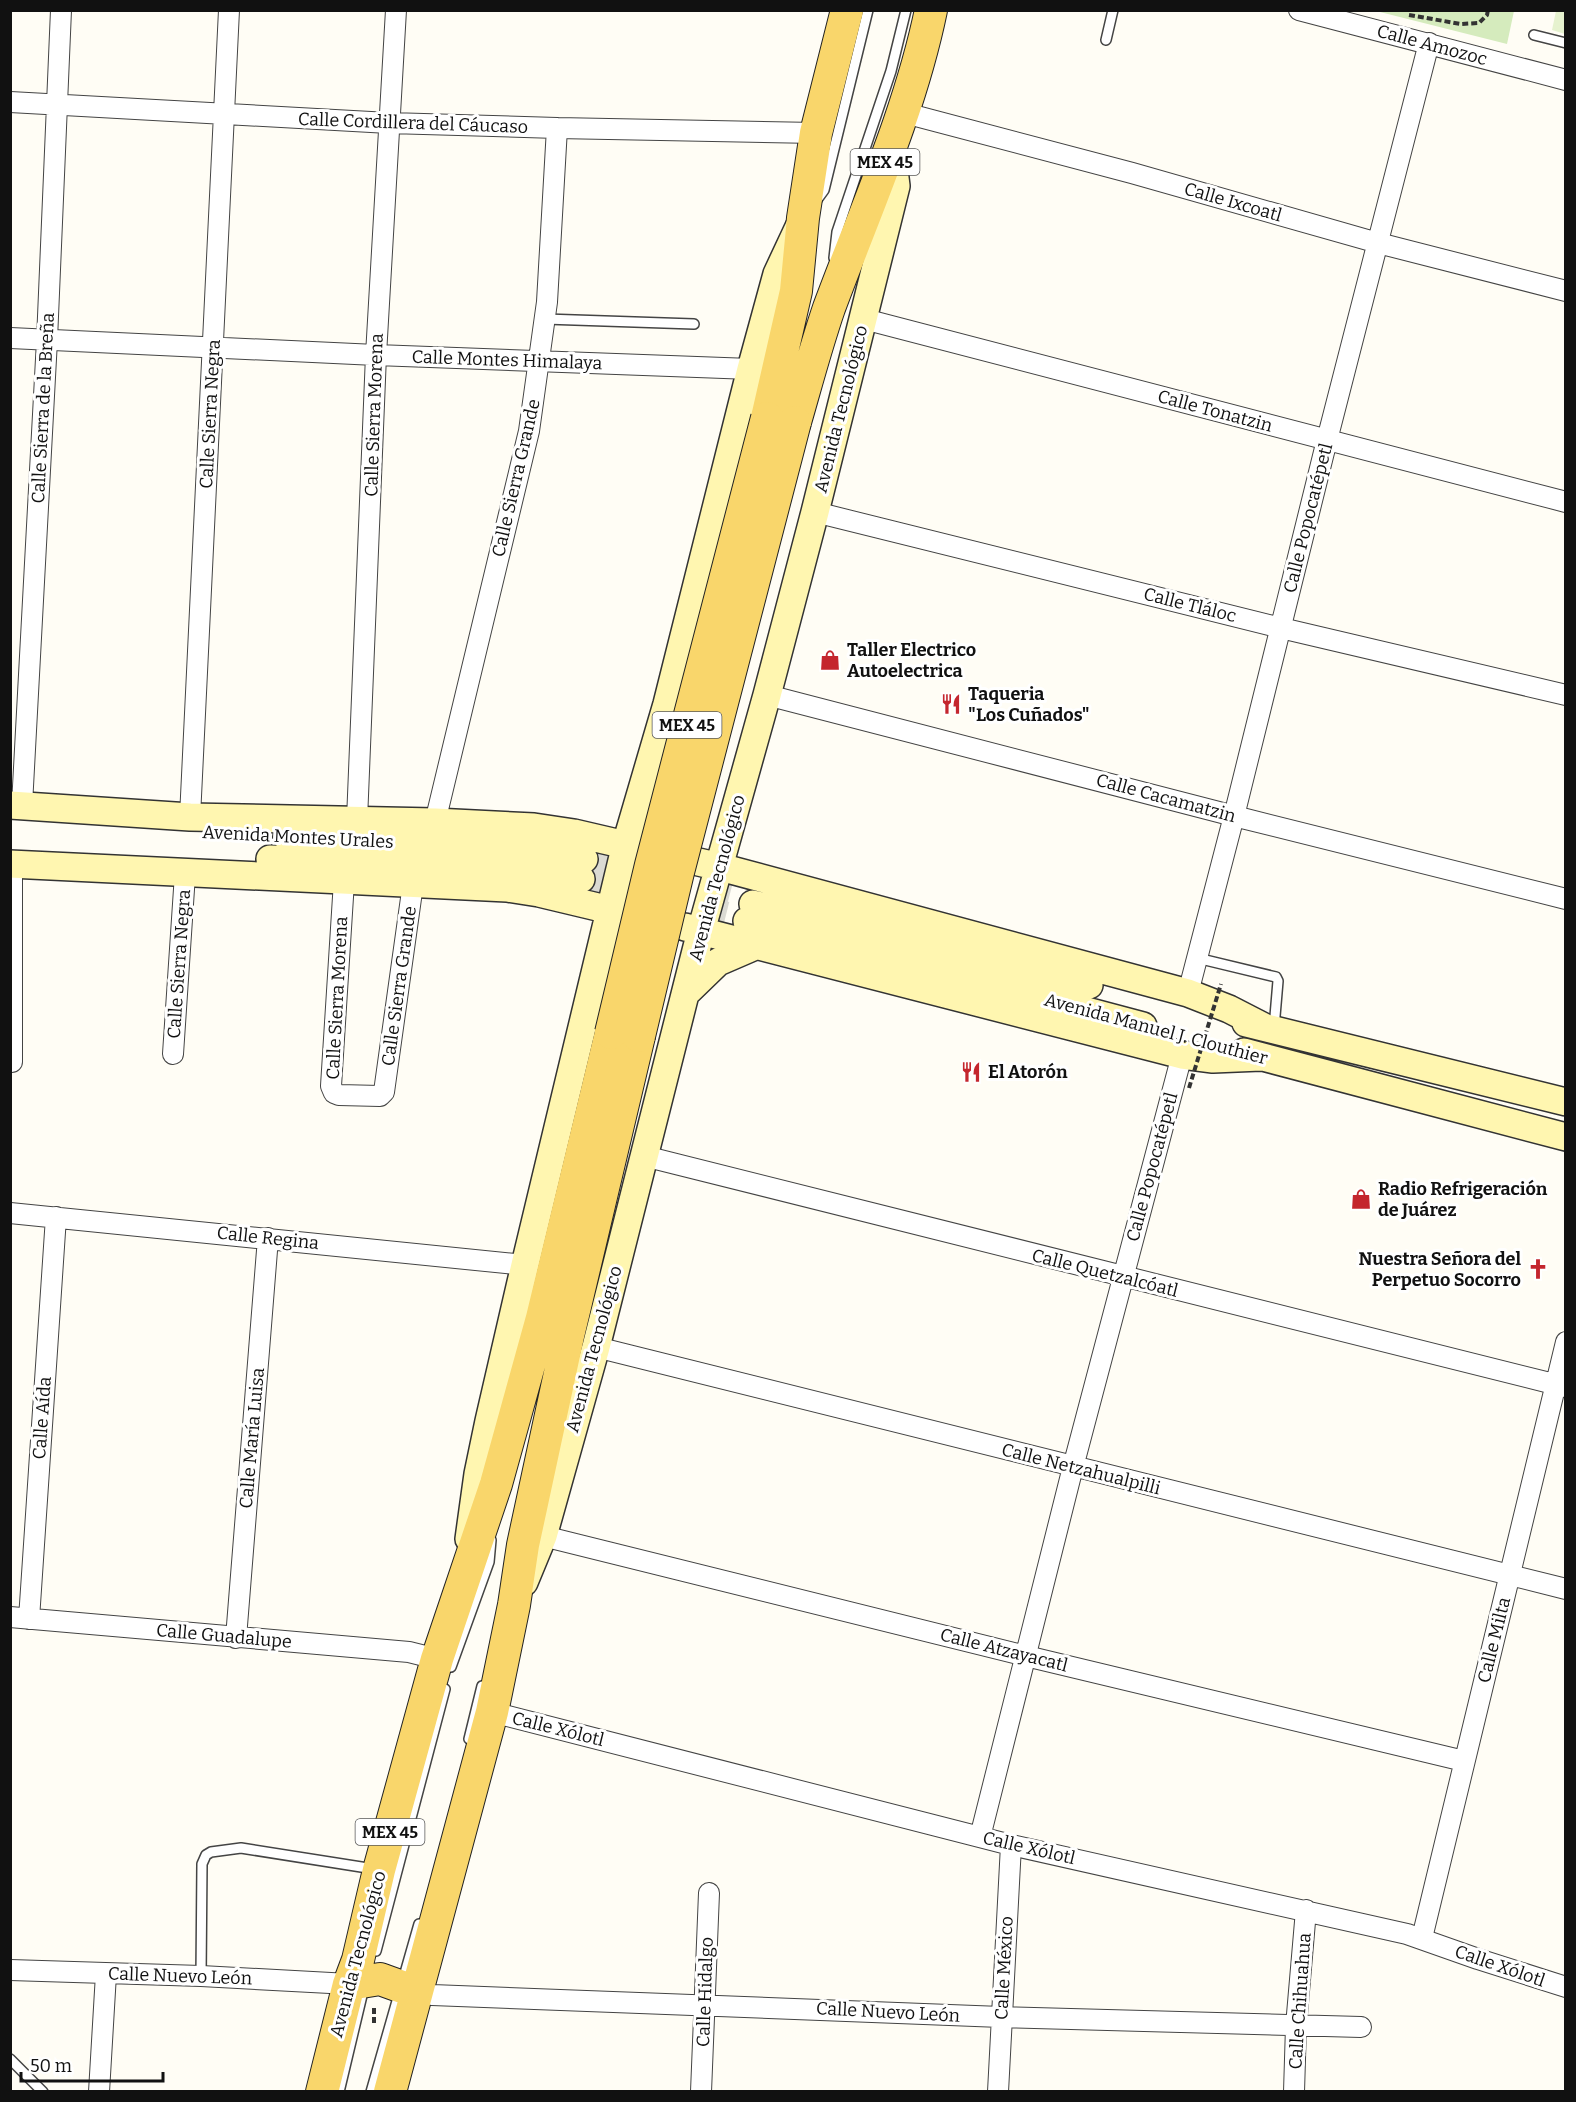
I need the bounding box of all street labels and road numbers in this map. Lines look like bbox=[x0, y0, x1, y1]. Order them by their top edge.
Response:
street label: Calle Amozoc bbox=[1375, 20, 1489, 70]
street label: Calle Cordillera del Cáucaso bbox=[298, 108, 528, 138]
road number: MEX 45 bbox=[850, 149, 920, 175]
street label: Calle Ixcoatl bbox=[1182, 178, 1284, 226]
street label: Calle Sierra de la Breña bbox=[27, 312, 59, 504]
street label: Avenida Tecnológico bbox=[810, 323, 872, 495]
street label: Calle Sierra Morena bbox=[360, 333, 388, 497]
street label: Calle Sierra Negra bbox=[195, 339, 225, 489]
street label: Calle Montes Himalaya bbox=[411, 346, 603, 374]
street label: Calle Tonatzin bbox=[1155, 385, 1275, 437]
street label: Calle Sierra Grande bbox=[487, 397, 545, 559]
street label: Calle Popocatépetl bbox=[1279, 441, 1337, 595]
street label: Calle Tláloc bbox=[1141, 583, 1239, 627]
road number: MEX 45 bbox=[652, 712, 722, 738]
street label: Calle Cacamatzin bbox=[1094, 769, 1239, 827]
street label: Avenida Tecnológico bbox=[684, 792, 750, 964]
street label: Avenida Montes Urales bbox=[202, 821, 394, 853]
street label: Calle Sierra Negra bbox=[163, 888, 195, 1039]
street label: Calle Sierra Grande bbox=[377, 905, 421, 1067]
street label: Calle Sierra Morena bbox=[322, 916, 352, 1080]
street label: Avenida Manuel J. Clouthier bbox=[1042, 989, 1270, 1069]
street label: Calle Popocatépetl bbox=[1121, 1090, 1183, 1244]
street label: Calle Regina bbox=[216, 1222, 320, 1254]
street label: Calle Quetzalcóatl bbox=[1030, 1244, 1180, 1302]
street label: Avenida Tecnológico bbox=[561, 1263, 627, 1435]
street label: Calle María Luisa bbox=[235, 1366, 269, 1509]
street label: Calle Aída bbox=[28, 1376, 56, 1460]
street label: Calle Netzahualpilli bbox=[999, 1439, 1163, 1499]
street label: Calle Milta bbox=[1473, 1595, 1515, 1685]
street label: Calle Guadalupe bbox=[155, 1619, 293, 1653]
street label: Calle Atzayacatl bbox=[938, 1623, 1070, 1677]
street label: Calle Xólotl bbox=[510, 1707, 606, 1751]
road number: MEX 45 bbox=[356, 1819, 424, 1845]
street label: Calle Xólotl bbox=[981, 1827, 1077, 1869]
street label: Avenida Tecnológico bbox=[325, 1868, 391, 2040]
street label: Calle México bbox=[990, 1915, 1018, 2021]
street label: Calle Chihuahua bbox=[1284, 1932, 1316, 2070]
street label: Calle Hidalgo bbox=[692, 1937, 718, 2047]
street label: Calle Xólotl bbox=[1452, 1940, 1548, 1992]
street label: Calle Nuevo León bbox=[108, 1962, 253, 1990]
street label: Calle Nuevo León bbox=[815, 1997, 961, 2027]

